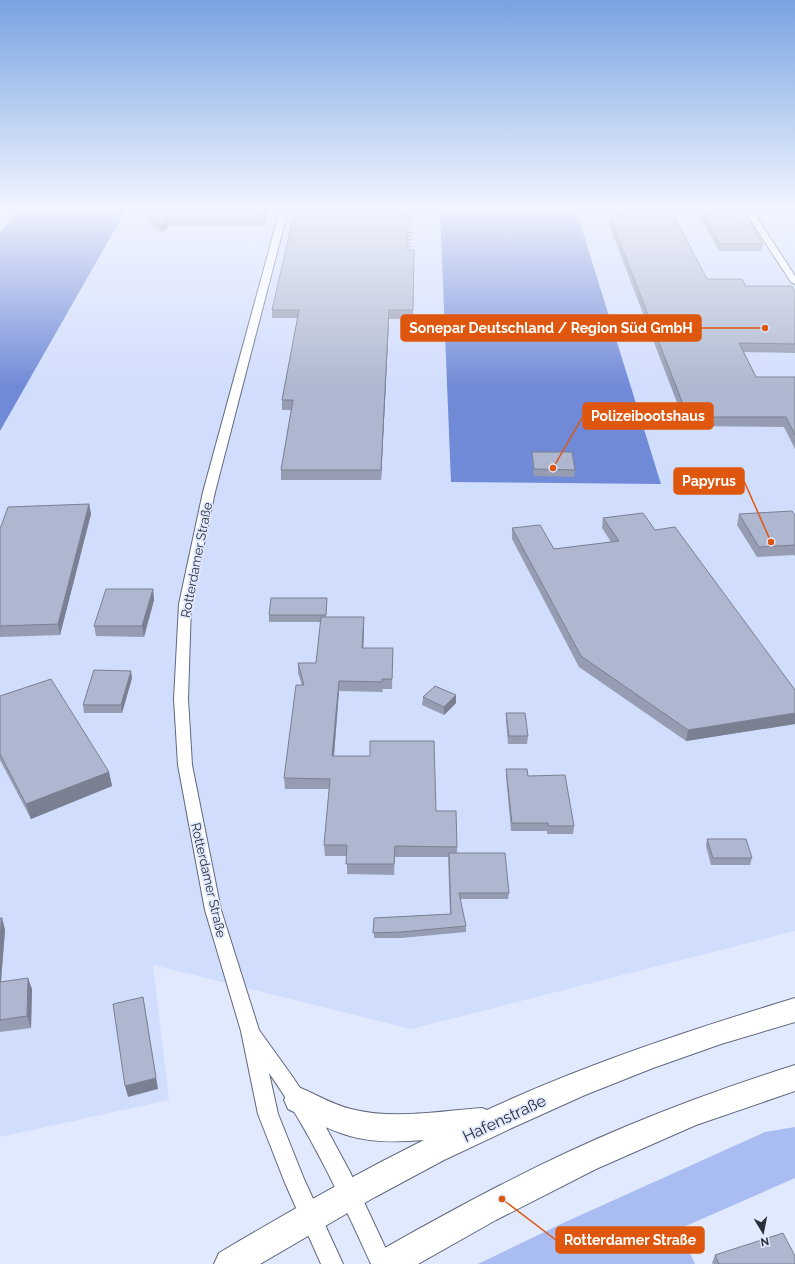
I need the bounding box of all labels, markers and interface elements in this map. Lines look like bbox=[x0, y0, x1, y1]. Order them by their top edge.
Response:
callout: Sonepar Deutschland / Region Süd GmbH bbox=[401, 315, 701, 341]
text: Sonepar Deutschland / Region Süd GmbH bbox=[409, 320, 693, 336]
callout: Polizeibootshaus bbox=[583, 403, 713, 429]
text: Polizeibootshaus bbox=[591, 408, 705, 424]
callout: Papyrus bbox=[674, 468, 744, 494]
text: Papyrus bbox=[682, 473, 736, 489]
street label: Rotterdamer Straße bbox=[178, 501, 215, 619]
street label: Rotterdamer Straße bbox=[188, 821, 229, 939]
street label: Hafenstraße bbox=[460, 1091, 549, 1146]
north arrow bbox=[743, 1212, 783, 1252]
callout: Rotterdamer Straße bbox=[556, 1227, 704, 1253]
text: Rotterdamer Straße bbox=[564, 1232, 697, 1248]
text: N bbox=[759, 1234, 770, 1248]

